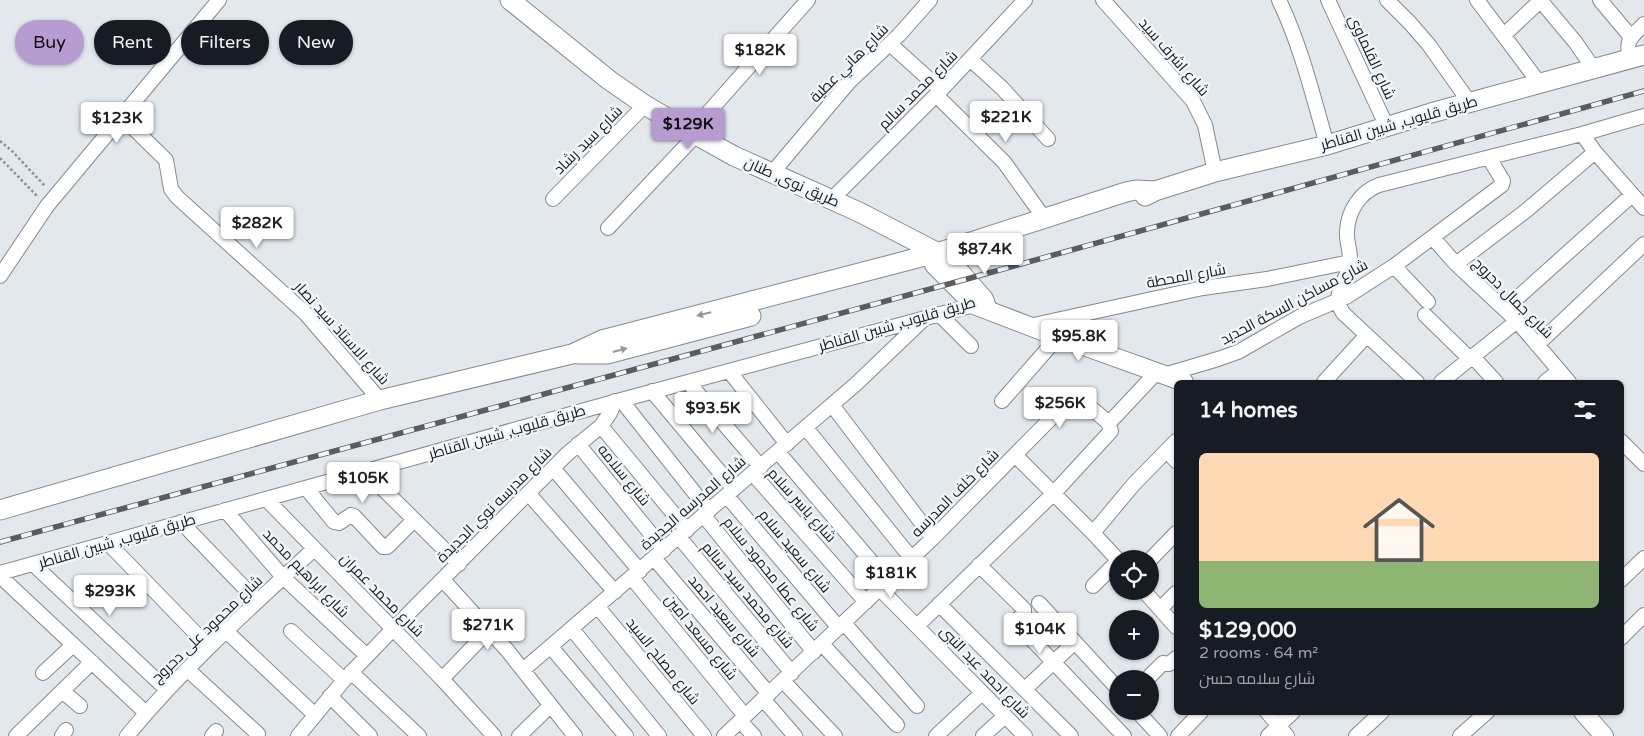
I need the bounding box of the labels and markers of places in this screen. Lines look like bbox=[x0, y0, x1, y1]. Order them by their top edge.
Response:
pin: $182K bbox=[725, 34, 795, 76]
pin: $221K bbox=[971, 100, 1041, 143]
pin: $123K bbox=[82, 102, 152, 144]
pin: $129K bbox=[653, 108, 723, 150]
pin: $282K bbox=[222, 206, 292, 249]
pin: $87.4K bbox=[944, 232, 1026, 275]
pin: $95.8K bbox=[1038, 320, 1120, 362]
pin: $256K bbox=[1025, 386, 1095, 429]
pin: $93.5K bbox=[672, 392, 754, 434]
pin: $105K bbox=[328, 462, 398, 504]
pin: $181K bbox=[856, 556, 926, 599]
pin: $293K bbox=[75, 574, 145, 617]
pin: $271K bbox=[453, 608, 523, 651]
pin: $104K bbox=[1005, 612, 1075, 655]

